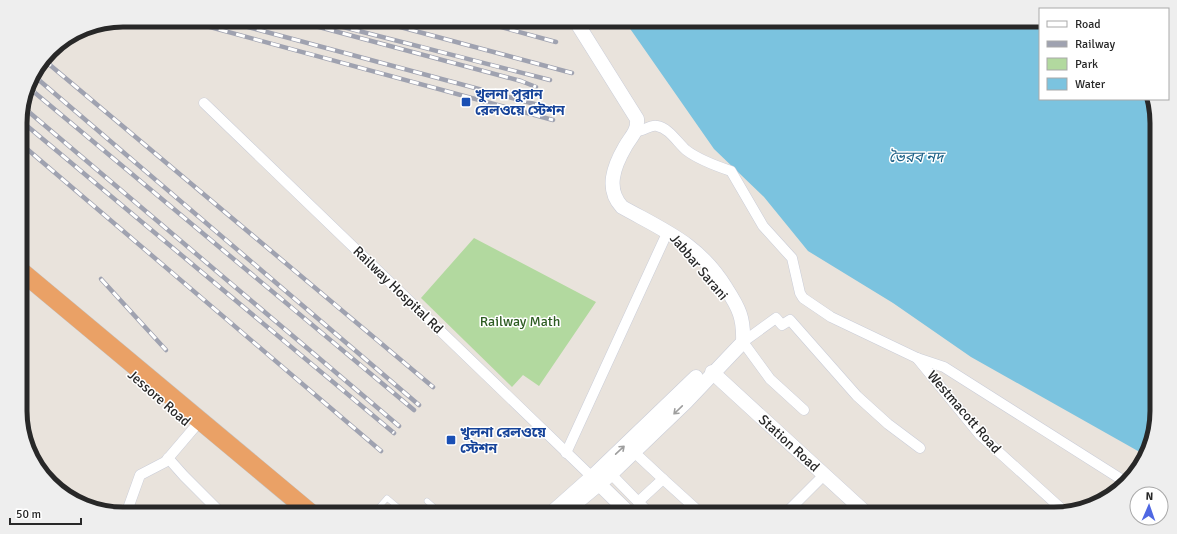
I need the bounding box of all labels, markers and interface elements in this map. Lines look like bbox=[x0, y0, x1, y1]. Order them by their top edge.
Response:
legend bbox=[1039, 8, 1169, 100]
text: Road bbox=[1075, 17, 1101, 32]
text: Railway bbox=[1075, 37, 1115, 52]
text: Park bbox=[1075, 57, 1098, 72]
text: Water bbox=[1075, 77, 1106, 92]
place label: খুলনা পুরান রেলওয়ে স্টেশন bbox=[475, 86, 565, 119]
marker: খুলনা পুরান রেলওয়ে স্টেশন bbox=[460, 96, 472, 108]
water label: ভৈরব নদ bbox=[889, 148, 946, 166]
street label: Jabbar Sarani bbox=[666, 230, 732, 304]
street label: Railway Hospital Rd bbox=[349, 243, 447, 337]
park label: Railway Math bbox=[480, 313, 560, 330]
street label: Jessore Road bbox=[124, 366, 194, 430]
street label: Westmacott Road bbox=[923, 367, 1005, 457]
one-way arrow bbox=[673, 405, 683, 415]
street label: Station Road bbox=[755, 411, 823, 475]
place label: খুলনা রেলওয়ে স্টেশন bbox=[460, 424, 546, 457]
marker: খুলনা রেলওয়ে স্টেশন bbox=[445, 434, 457, 446]
one-way arrow bbox=[615, 445, 625, 455]
north arrow bbox=[1129, 486, 1169, 526]
text: N bbox=[1145, 490, 1153, 503]
scale bar bbox=[10, 500, 81, 526]
text: 50 m bbox=[16, 507, 41, 522]

